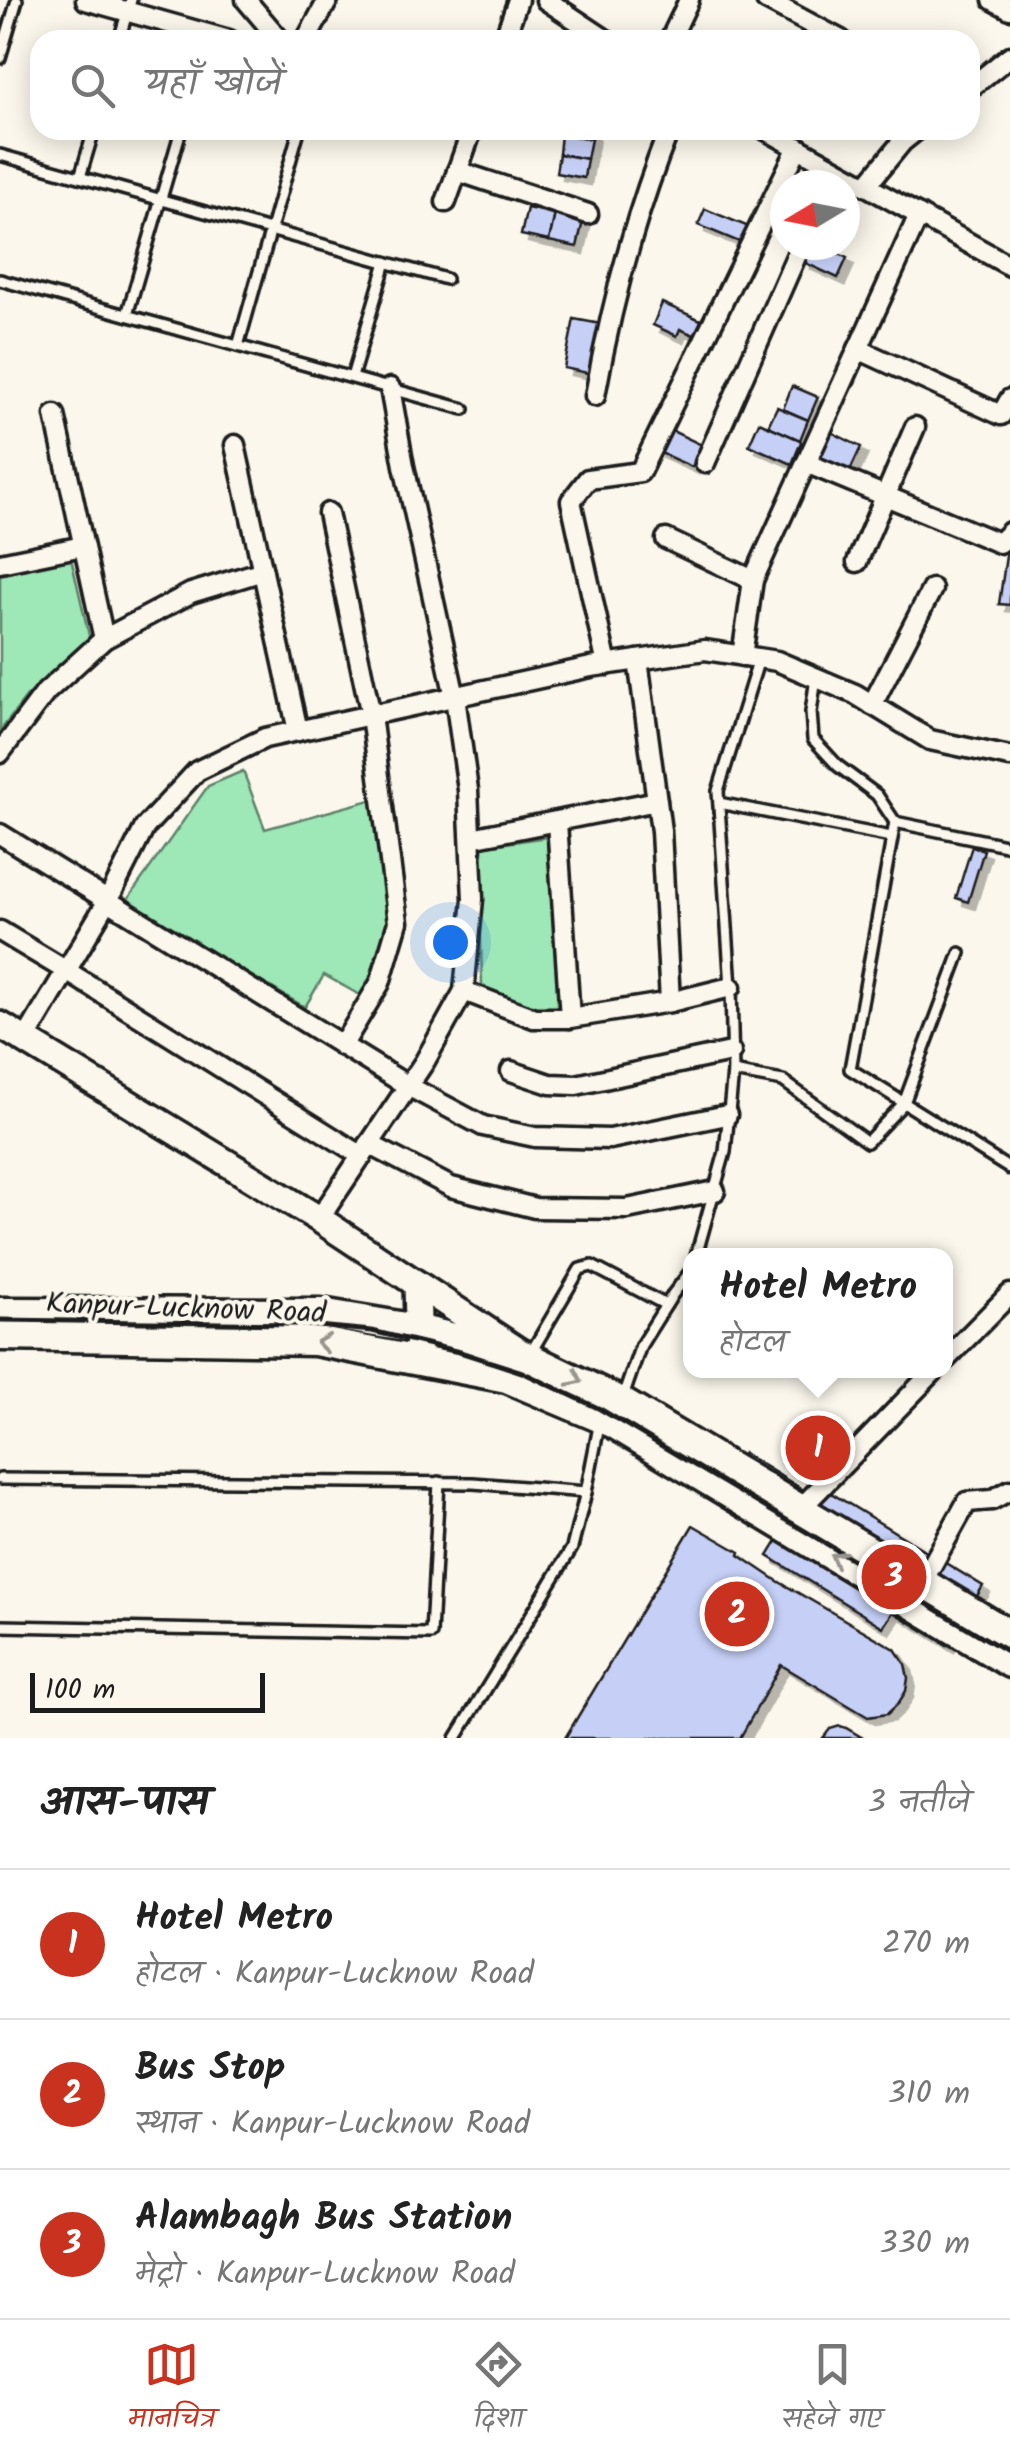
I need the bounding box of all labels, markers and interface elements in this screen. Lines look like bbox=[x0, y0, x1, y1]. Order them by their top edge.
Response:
search box bbox=[30, 30, 980, 140]
text: यहाँ खोजें bbox=[145, 55, 282, 115]
icon: search bbox=[65, 58, 120, 113]
north arrow bbox=[770, 170, 860, 260]
your location bbox=[425, 917, 476, 968]
popup bbox=[683, 1248, 953, 1378]
text: Hotel Metro bbox=[719, 1258, 917, 1318]
street label: Kanpur-Lucknow Road bbox=[45, 1280, 328, 1338]
text: होटल bbox=[719, 1318, 786, 1369]
one-way arrow bbox=[314, 1334, 331, 1355]
one-way arrow bbox=[566, 1367, 584, 1387]
pin: 1 bbox=[786, 1410, 850, 1486]
pin: 3 bbox=[862, 1540, 926, 1614]
one-way arrow bbox=[829, 1551, 847, 1571]
pin: 2 bbox=[704, 1576, 770, 1652]
scale bar bbox=[30, 1668, 265, 1712]
text: 100 m bbox=[45, 1668, 115, 1713]
text: आस-पास bbox=[40, 1770, 209, 1837]
text: 3 नतीजे bbox=[868, 1778, 970, 1829]
text: Hotel Metro bbox=[135, 1889, 333, 1949]
text: 1 bbox=[68, 1919, 77, 1970]
text: 270 m bbox=[882, 1919, 970, 1970]
text: होटल · Kanpur-Lucknow Road bbox=[135, 1949, 534, 2000]
text: Bus Stop bbox=[135, 2039, 285, 2099]
text: 2 bbox=[63, 2069, 82, 2120]
text: 310 m bbox=[887, 2069, 970, 2120]
text: स्थान · Kanpur-Lucknow Road bbox=[135, 2099, 530, 2150]
text: Alambagh Bus Station bbox=[135, 2189, 512, 2249]
text: 3 bbox=[64, 2219, 81, 2270]
text: 330 m bbox=[879, 2219, 970, 2270]
text: मेट्रो · Kanpur-Lucknow Road bbox=[135, 2249, 515, 2300]
tab: मानचित्र bbox=[128, 2337, 215, 2442]
tab: दिशा bbox=[471, 2337, 526, 2442]
tab: सहेजे गए bbox=[782, 2337, 882, 2442]

